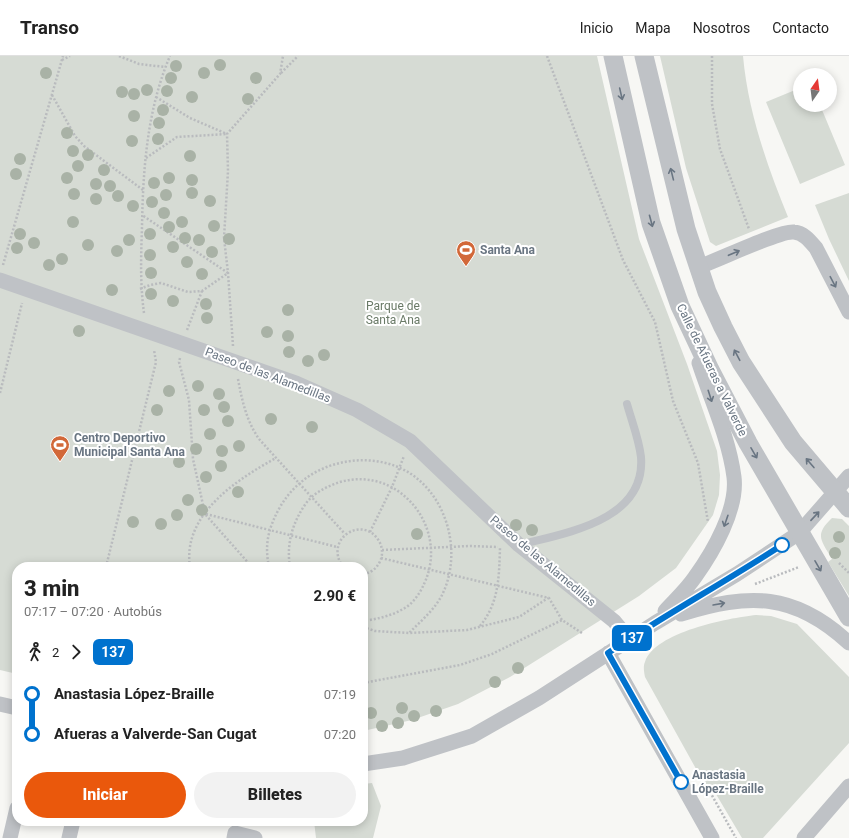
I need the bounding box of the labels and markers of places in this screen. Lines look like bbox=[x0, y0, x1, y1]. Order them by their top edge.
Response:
sports icon: Santa Ana bbox=[455, 239, 477, 267]
place label: Santa Ana bbox=[480, 243, 536, 257]
place label: Centro Deportivo Municipal Santa Ana bbox=[74, 431, 185, 459]
sports icon: Centro Deportivo Municipal Santa Ana bbox=[49, 434, 71, 462]
unlabelled marker bbox=[774, 537, 790, 553]
place label: Anastasia López-Braille bbox=[692, 768, 764, 796]
marker: Anastasia López-Braille bbox=[673, 774, 689, 790]

